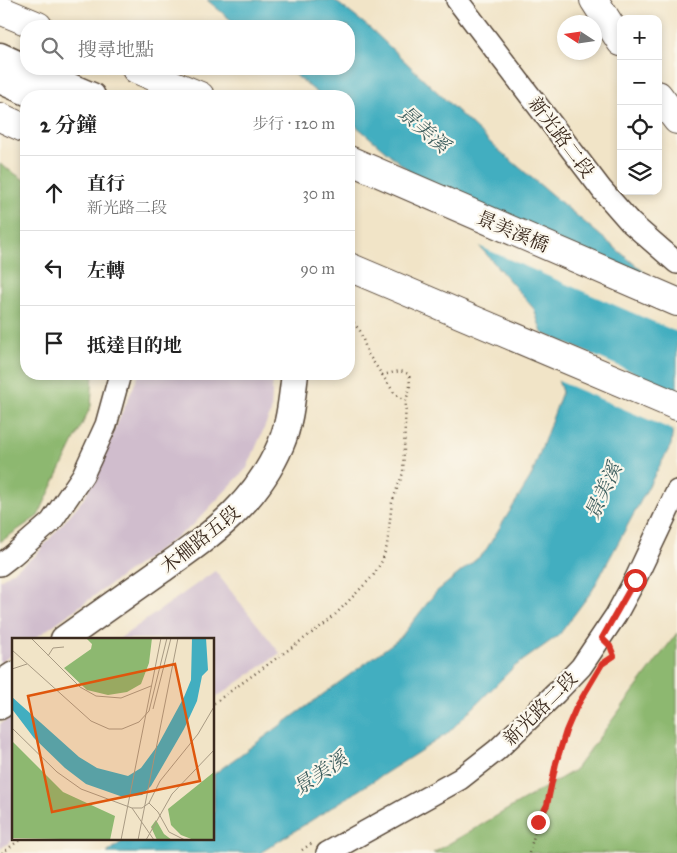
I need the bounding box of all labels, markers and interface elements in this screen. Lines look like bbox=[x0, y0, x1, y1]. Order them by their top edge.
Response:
north arrow bbox=[557, 15, 602, 60]
map controls bbox=[617, 15, 662, 195]
button: + bbox=[617, 15, 662, 60]
search box bbox=[20, 20, 355, 75]
icon: search bbox=[38, 34, 66, 62]
text: 搜尋地點 bbox=[78, 38, 154, 61]
button: − bbox=[617, 60, 662, 105]
street label: 新光路二段 bbox=[524, 92, 599, 182]
water label: 景美溪 bbox=[393, 100, 456, 159]
button: locate bbox=[617, 105, 662, 150]
text: 2 分鐘 bbox=[40, 112, 97, 138]
text: 步行 · 120 m bbox=[252, 114, 335, 133]
button: layers bbox=[617, 150, 662, 195]
text: 直行 bbox=[87, 172, 125, 195]
icon: ahead bbox=[40, 179, 68, 207]
text: 30 m bbox=[302, 184, 335, 203]
text: 新光路二段 bbox=[87, 198, 167, 217]
street label: 景美溪橋 bbox=[473, 206, 552, 257]
icon: left bbox=[40, 254, 68, 282]
text: 左轉 bbox=[87, 259, 125, 282]
text: 90 m bbox=[300, 259, 335, 278]
icon: arrive bbox=[40, 329, 68, 357]
text: 抵達目的地 bbox=[87, 334, 182, 357]
water label: 景美溪 bbox=[579, 457, 627, 523]
street label: 木柵路五段 bbox=[156, 501, 244, 578]
route start bbox=[624, 569, 647, 592]
inset map bbox=[12, 638, 215, 840]
street label: 新光路二段 bbox=[499, 667, 582, 750]
water label: 景美溪 bbox=[288, 745, 353, 800]
route end bbox=[527, 811, 550, 834]

